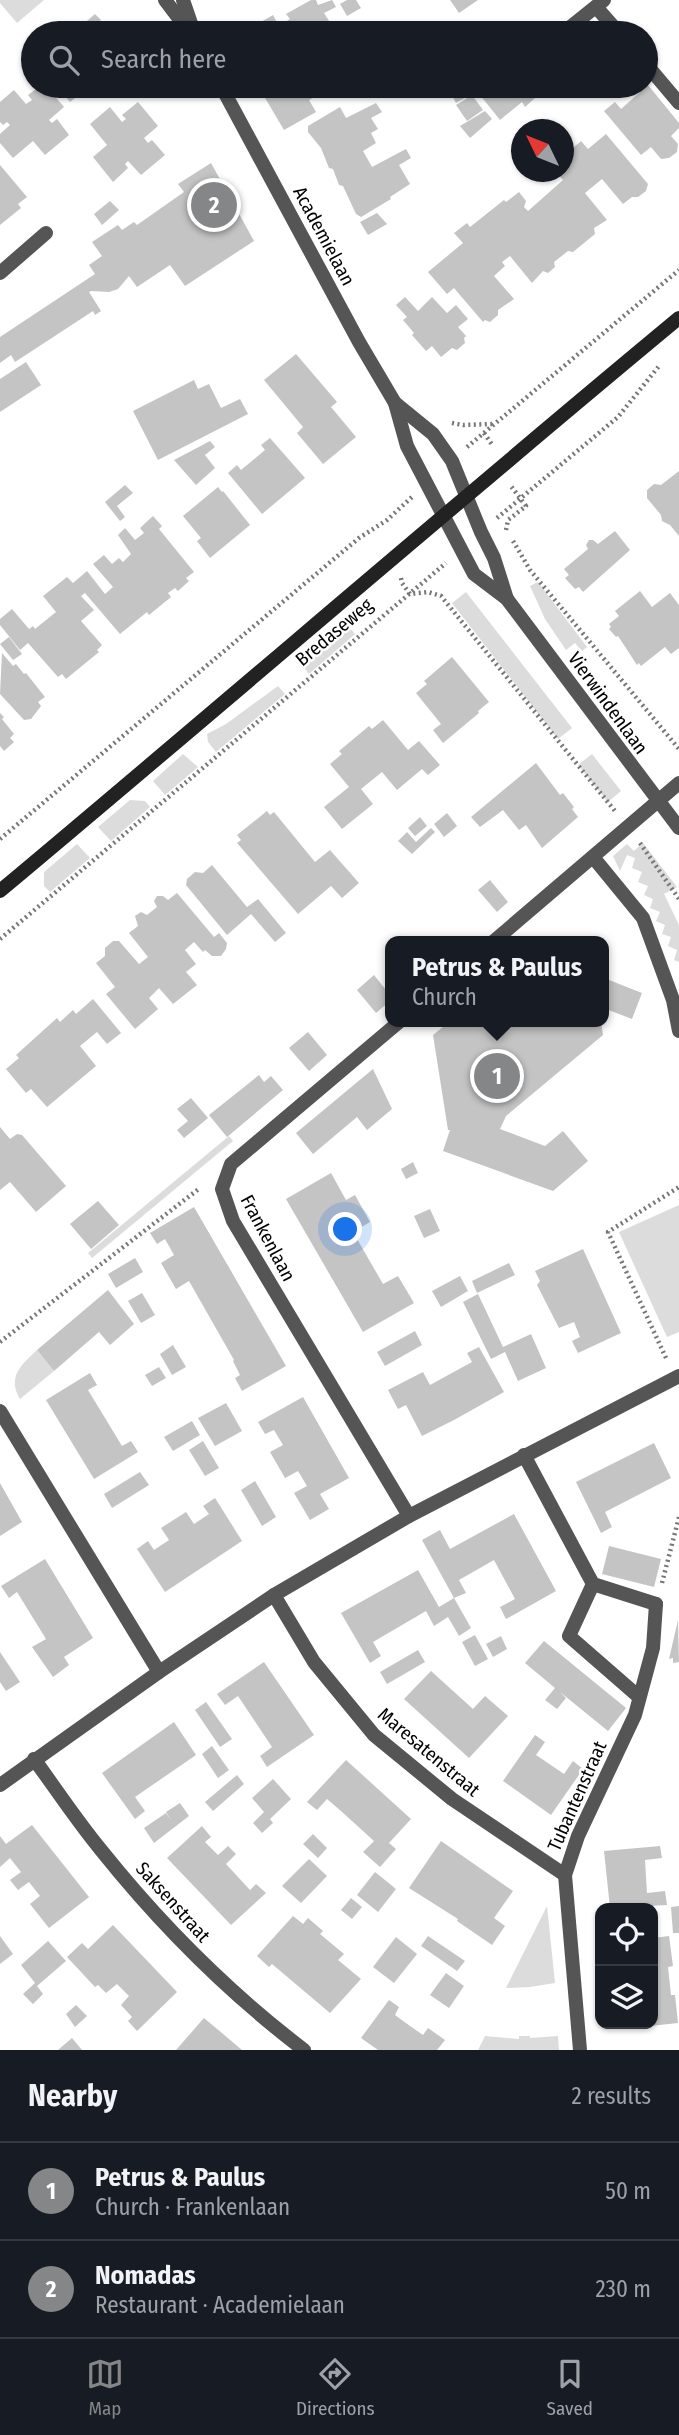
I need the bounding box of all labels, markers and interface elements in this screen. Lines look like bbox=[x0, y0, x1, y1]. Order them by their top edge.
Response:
search box bbox=[21, 21, 658, 98]
icon: search bbox=[45, 41, 83, 79]
text: Search here bbox=[101, 44, 226, 75]
north arrow bbox=[511, 119, 574, 182]
pin: 2 bbox=[191, 179, 237, 231]
street label: Academielaan bbox=[288, 182, 360, 290]
street label: Bredaseweg bbox=[291, 593, 377, 671]
street label: Vierwindenlaan bbox=[563, 647, 653, 759]
popup bbox=[385, 936, 609, 1027]
text: Petrus & Paulus bbox=[412, 952, 582, 983]
text: Church bbox=[412, 983, 477, 1011]
pin: 1 bbox=[474, 1050, 520, 1102]
street label: Frankenlaan bbox=[236, 1191, 300, 1285]
your location bbox=[328, 1212, 362, 1246]
street label: Maresatenstraat bbox=[373, 1703, 485, 1802]
street label: Tubantenstraat bbox=[543, 1737, 612, 1854]
street label: Saksenstraat bbox=[131, 1857, 216, 1947]
map controls bbox=[595, 1903, 658, 2029]
button: locate bbox=[595, 1903, 658, 1966]
button: layers bbox=[595, 1966, 658, 2029]
text: Nearby bbox=[28, 2078, 117, 2114]
text: 2 results bbox=[571, 2082, 651, 2110]
text: Petrus & Paulus bbox=[95, 2162, 265, 2193]
text: 1 bbox=[46, 2177, 56, 2205]
text: 50 m bbox=[605, 2177, 651, 2205]
text: Church · Frankenlaan bbox=[95, 2193, 290, 2221]
text: Nomadas bbox=[95, 2260, 196, 2291]
text: 2 bbox=[46, 2275, 56, 2303]
text: 230 m bbox=[595, 2275, 651, 2303]
text: Restaurant · Academielaan bbox=[95, 2291, 345, 2319]
tab: Map bbox=[86, 2355, 124, 2420]
tab: Directions bbox=[296, 2355, 375, 2420]
tab: Saved bbox=[547, 2355, 593, 2420]

